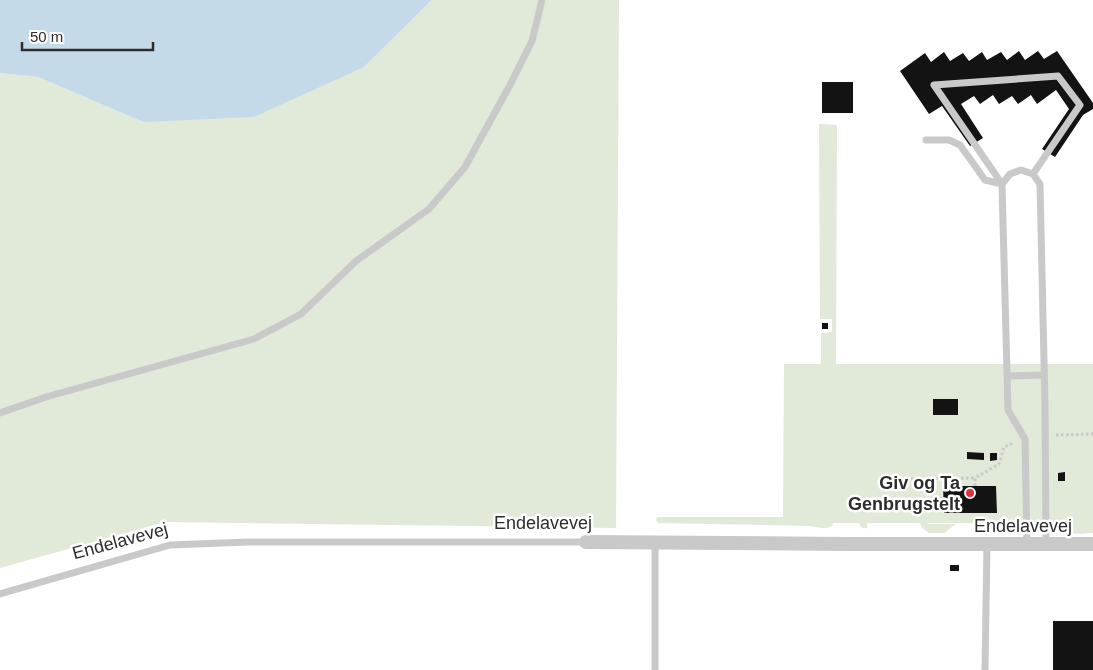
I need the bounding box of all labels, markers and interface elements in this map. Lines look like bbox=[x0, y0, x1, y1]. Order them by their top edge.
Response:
scale bar bbox=[22, 20, 154, 52]
text: 50 m bbox=[30, 28, 63, 45]
place label: Giv og Ta Genbrugstelt bbox=[848, 473, 961, 514]
marker: Giv og Ta Genbrugstelt bbox=[964, 487, 976, 499]
street label: Endelavevej bbox=[494, 513, 592, 533]
street label: Endelavevej bbox=[974, 516, 1072, 536]
street label: Endelavevej bbox=[70, 519, 170, 563]

